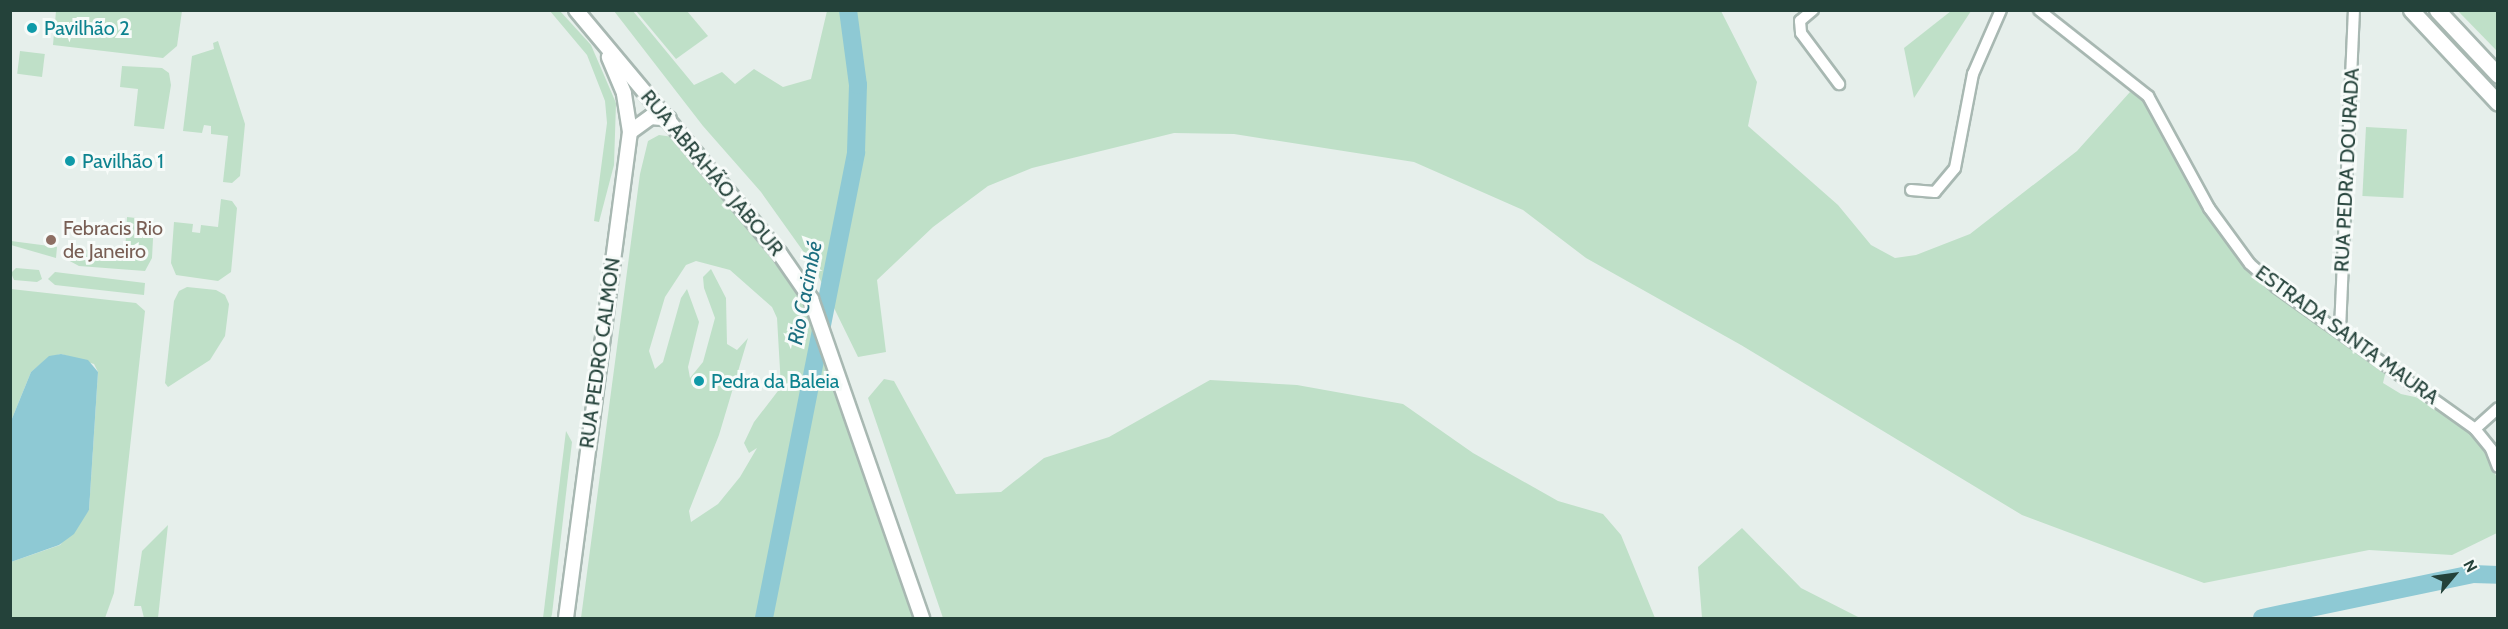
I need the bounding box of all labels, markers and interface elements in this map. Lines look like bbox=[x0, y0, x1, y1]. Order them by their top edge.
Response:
place label: Pavilhão 2 bbox=[44, 16, 130, 40]
marker: Pavilhão 2 bbox=[25, 21, 39, 35]
street label: RUA PEDRA DOURADA bbox=[2330, 67, 2364, 273]
street label: RUA ABRAHÃO JABOUR bbox=[636, 85, 788, 261]
place label: Pavilhão 1 bbox=[82, 149, 164, 173]
marker: Pavilhão 1 bbox=[63, 154, 77, 168]
place label: Febracis Rio de Janeiro bbox=[63, 216, 163, 263]
marker: Febracis Rio de Janeiro bbox=[44, 233, 58, 247]
water label: Rio Cacimbé bbox=[783, 239, 827, 347]
street label: RUA PEDRO CALMON bbox=[575, 256, 625, 450]
street label: ESTRADA SANTA MAURA bbox=[2251, 260, 2443, 410]
place label: Pedra da Baleia bbox=[711, 369, 839, 393]
marker: Pedra da Baleia bbox=[692, 374, 706, 388]
north arrow bbox=[2424, 545, 2484, 605]
text: N bbox=[2459, 556, 2481, 576]

